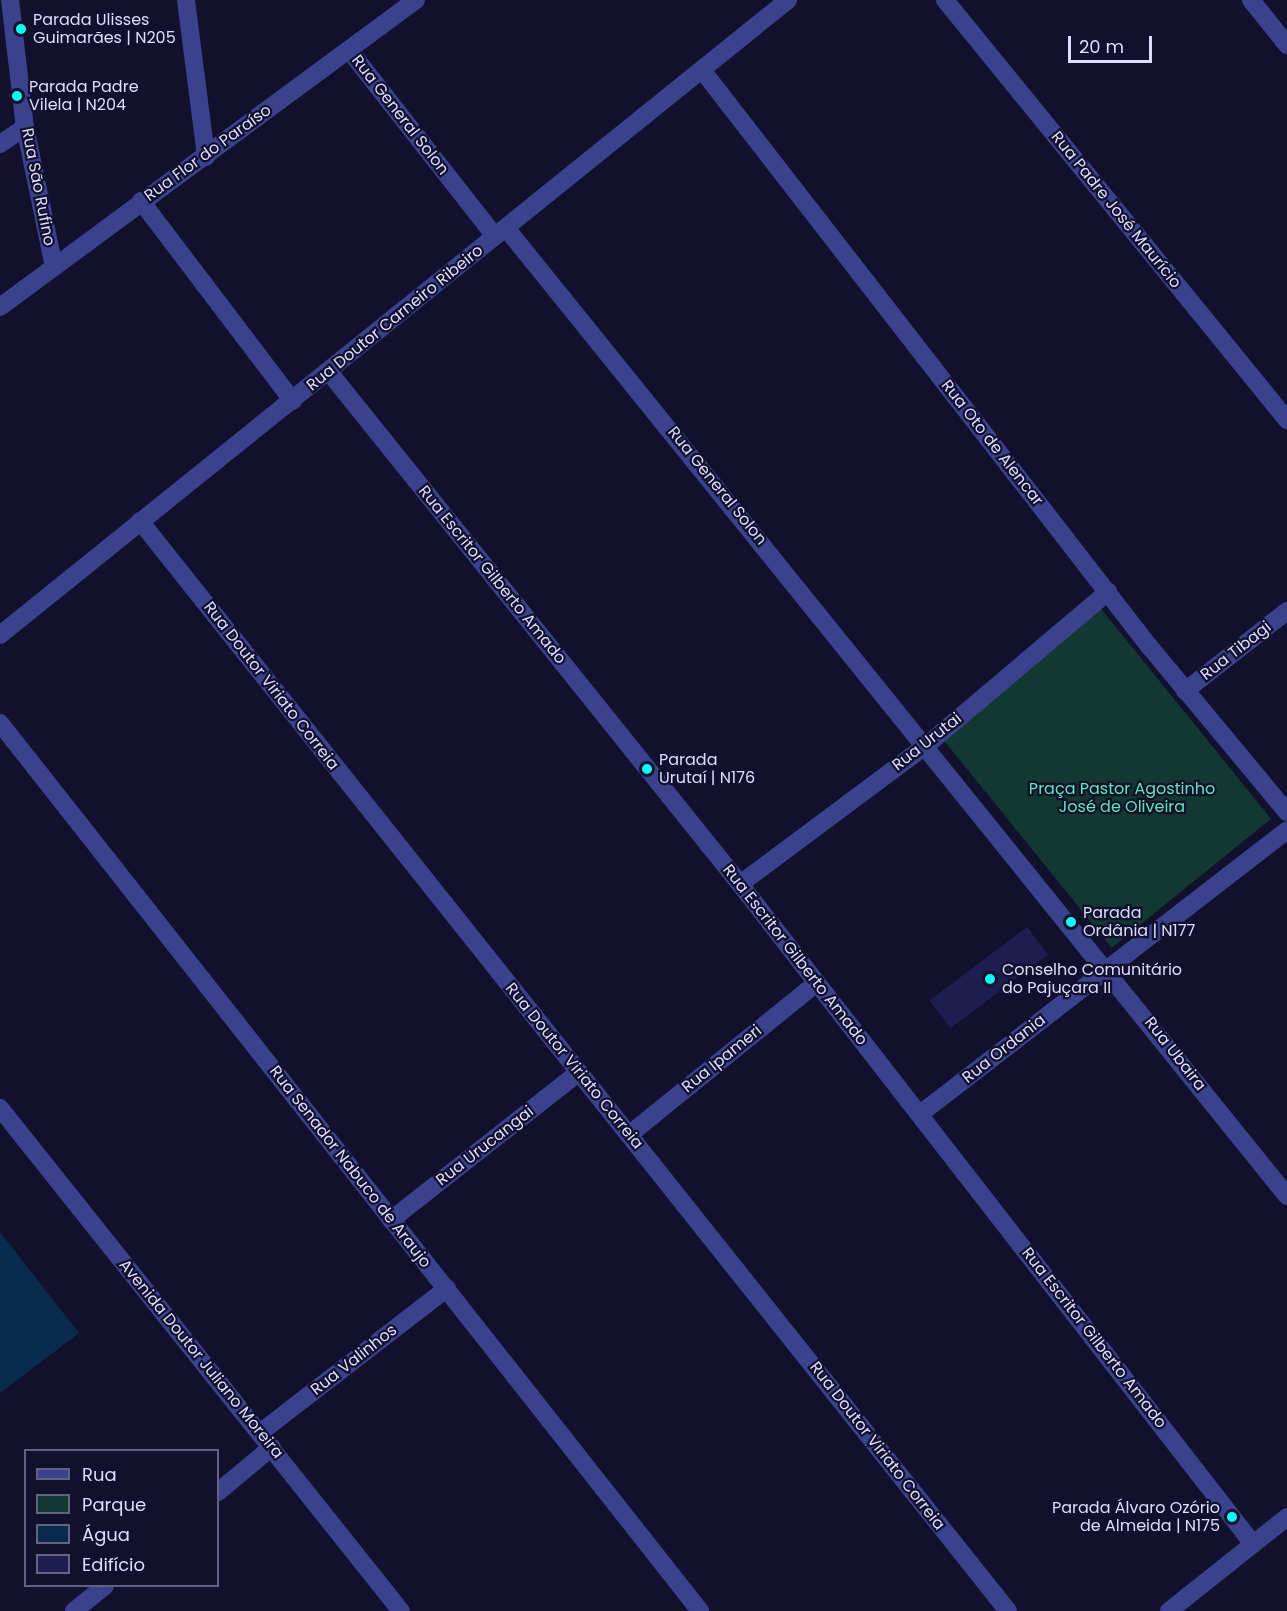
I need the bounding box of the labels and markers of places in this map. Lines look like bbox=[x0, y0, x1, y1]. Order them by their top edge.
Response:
place label: Parada Ulisses Guimarães | N205 bbox=[33, 10, 176, 48]
marker: Parada Ulisses Guimarães | N205 bbox=[14, 22, 28, 36]
place label: Parada Padre Vilela | N204 bbox=[29, 77, 139, 115]
marker: Parada Padre Vilela | N204 bbox=[10, 89, 24, 103]
place label: Parada Urutaí | N176 bbox=[659, 750, 755, 788]
marker: Parada Urutaí | N176 bbox=[640, 762, 654, 776]
place label: Parada Ordânia | N177 bbox=[1083, 903, 1195, 941]
marker: Parada Ordânia | N177 bbox=[1064, 915, 1078, 929]
place label: Conselho Comunitário do Pajuçara II bbox=[1002, 960, 1182, 998]
marker: Conselho Comunitário do Pajuçara II bbox=[983, 972, 997, 986]
place label: Parada Álvaro Ozório de Almeida | N175 bbox=[1052, 1498, 1220, 1536]
marker: Parada Álvaro Ozório de Almeida | N175 bbox=[1225, 1510, 1239, 1524]

